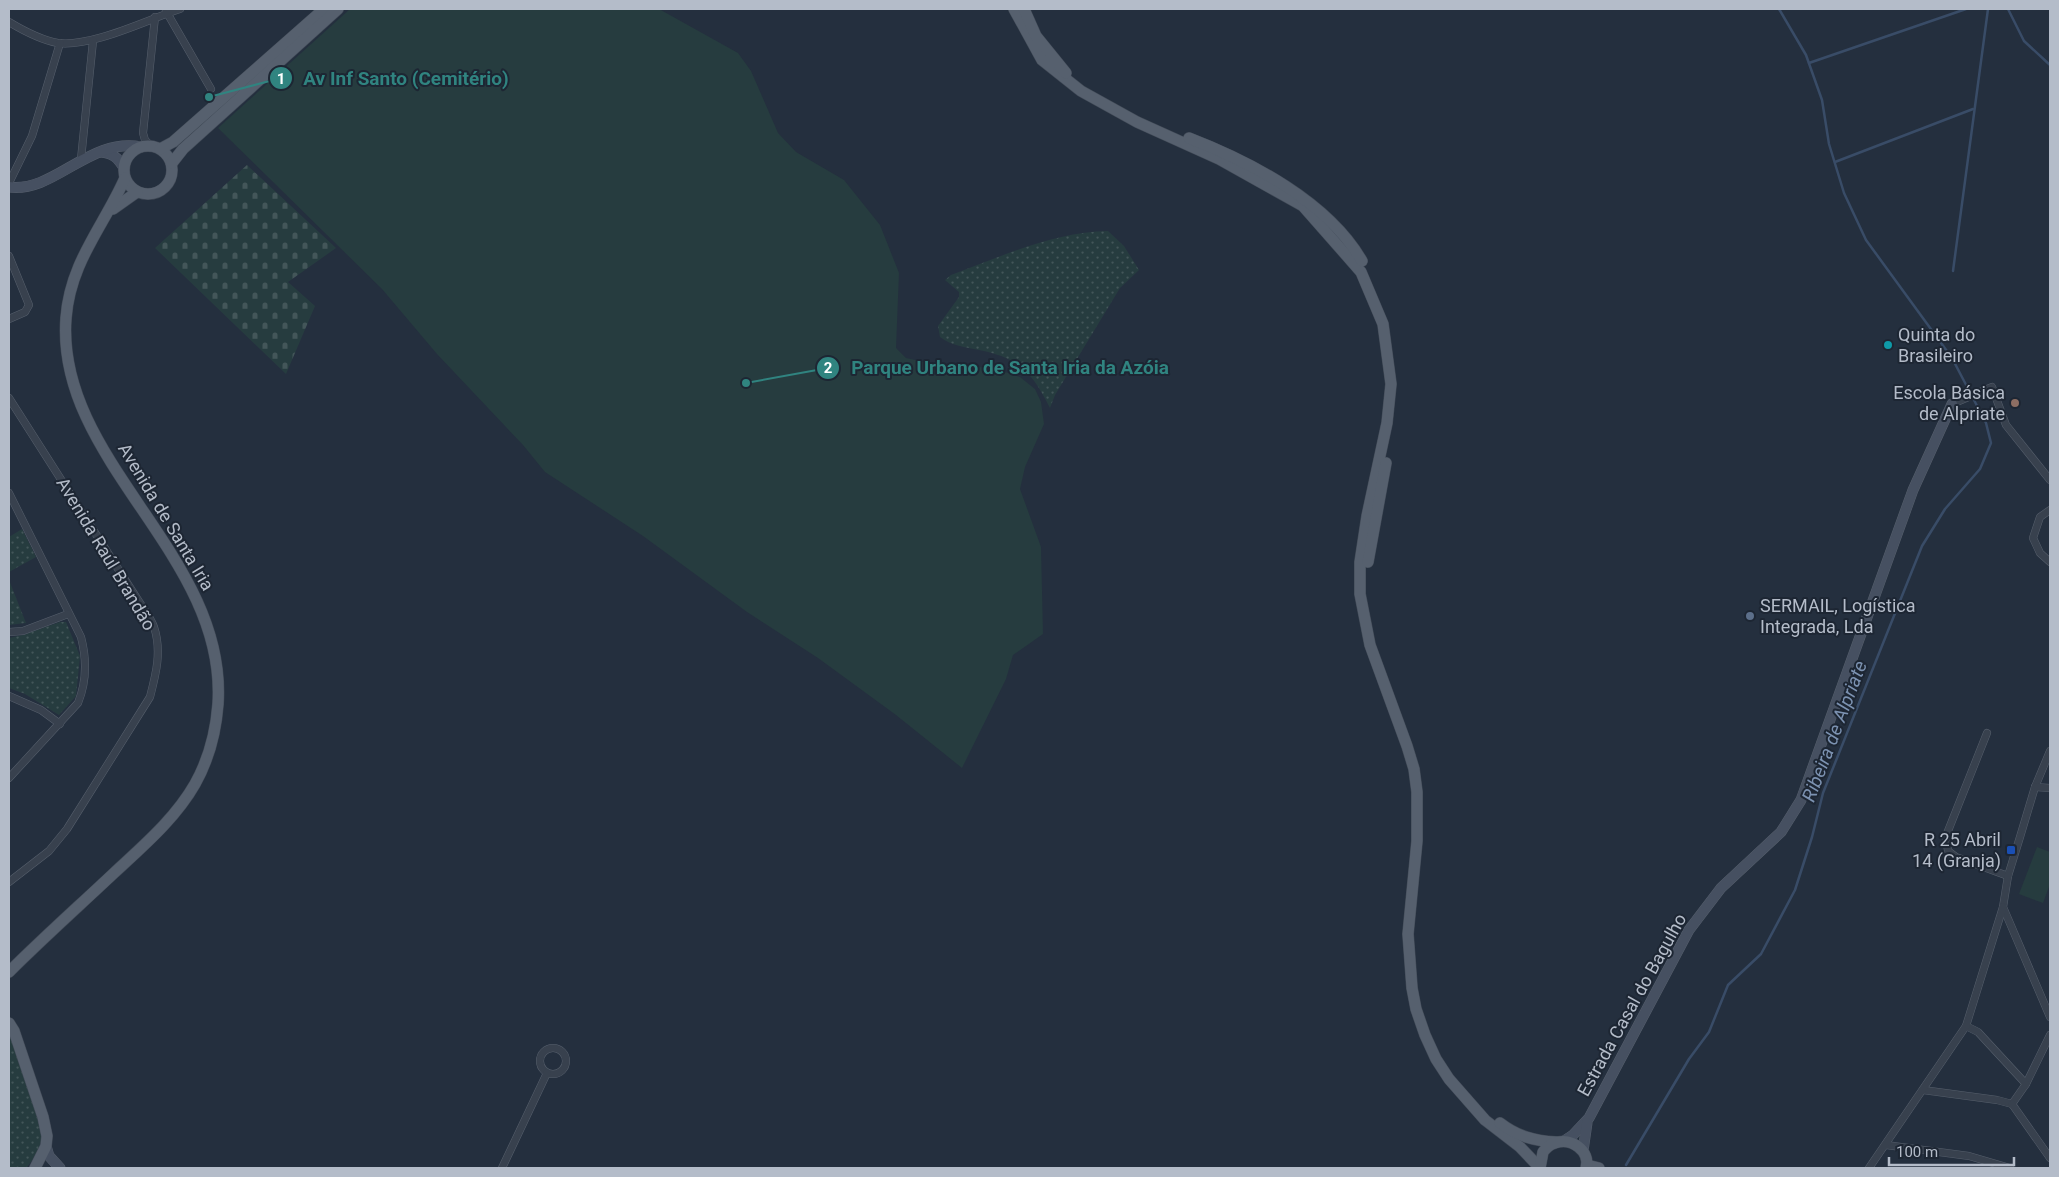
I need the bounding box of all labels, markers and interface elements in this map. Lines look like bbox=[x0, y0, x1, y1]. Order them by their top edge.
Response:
callout: Av Inf Santo (Cemitério) bbox=[269, 61, 519, 95]
text: Av Inf Santo (Cemitério) bbox=[303, 67, 509, 90]
text: 1 bbox=[277, 70, 285, 88]
place label: Quinta do Brasileiro bbox=[1898, 324, 1975, 366]
marker: Quinta do Brasileiro bbox=[1882, 339, 1894, 351]
callout: Parque Urbano de Santa Iria da Azóia bbox=[816, 351, 1179, 385]
text: Parque Urbano de Santa Iria da Azóia bbox=[851, 356, 1169, 379]
text: 2 bbox=[824, 359, 833, 377]
place label: Escola Básica de Alpriate bbox=[1893, 382, 2005, 424]
marker: Escola Básica de Alpriate bbox=[2009, 397, 2021, 409]
street label: Avenida de Santa Iria bbox=[114, 439, 219, 594]
street label: Avenida Raúl Brandão bbox=[52, 473, 160, 634]
place label: SERMAIL, Logística Integrada, Lda bbox=[1760, 595, 1916, 637]
marker: SERMAIL, Logística Integrada, Lda bbox=[1744, 610, 1756, 622]
water label: Ribeira de Alpriate bbox=[1797, 657, 1872, 805]
place label: R 25 Abril 14 (Granja) bbox=[1912, 829, 2001, 872]
marker: R 25 Abril 14 (Granja) bbox=[2005, 844, 2017, 856]
street label: Estrada Casal do Bagulho bbox=[1573, 910, 1691, 1100]
scale bar bbox=[1889, 1134, 2014, 1166]
text: 100 m bbox=[1896, 1143, 1938, 1161]

